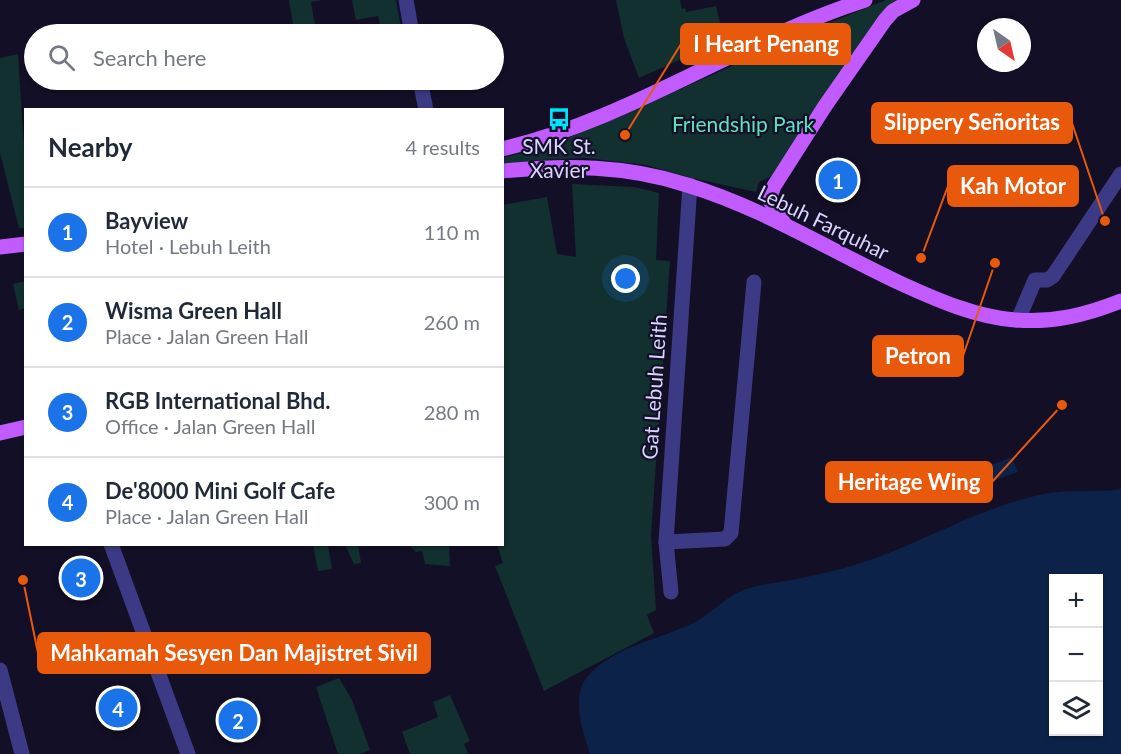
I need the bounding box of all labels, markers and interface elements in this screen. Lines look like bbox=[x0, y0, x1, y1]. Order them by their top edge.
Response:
north arrow bbox=[977, 18, 1031, 72]
search box bbox=[24, 24, 504, 90]
callout: I Heart Penang bbox=[681, 24, 850, 64]
text: I Heart Penang bbox=[693, 30, 839, 57]
icon: search bbox=[45, 41, 78, 74]
text: Search here bbox=[93, 44, 206, 71]
callout: Slippery Señoritas bbox=[872, 103, 1072, 143]
bus stop icon: SMK St. Xavier bbox=[546, 106, 572, 132]
text: Slippery Señoritas bbox=[884, 108, 1060, 135]
park label: Friendship Park bbox=[672, 111, 814, 136]
text: Nearby bbox=[48, 131, 133, 163]
place label: SMK St. Xavier bbox=[522, 133, 596, 182]
text: 4 results bbox=[405, 135, 480, 159]
pin: 1 bbox=[818, 158, 858, 202]
callout: Kah Motor bbox=[948, 166, 1078, 206]
text: Kah Motor bbox=[960, 172, 1067, 199]
street label: Lebuh Farquhar bbox=[754, 179, 894, 264]
text: Bayview bbox=[105, 207, 188, 234]
text: 1 bbox=[62, 220, 73, 244]
text: 110 m bbox=[424, 220, 480, 244]
text: Hotel · Lebuh Leith bbox=[105, 234, 271, 258]
your location bbox=[611, 264, 640, 293]
text: Wisma Green Hall bbox=[105, 297, 282, 324]
text: 2 bbox=[62, 310, 73, 334]
text: 260 m bbox=[424, 310, 480, 334]
street label: Gat Lebuh Leith bbox=[636, 313, 671, 460]
text: Place · Jalan Green Hall bbox=[105, 324, 308, 348]
callout: Petron bbox=[873, 336, 963, 376]
text: Petron bbox=[885, 342, 951, 369]
text: RGB International Bhd. bbox=[105, 387, 330, 414]
text: 3 bbox=[62, 400, 73, 424]
text: 280 m bbox=[424, 400, 480, 424]
text: Office · Jalan Green Hall bbox=[105, 414, 315, 438]
callout: Heritage Wing bbox=[826, 462, 992, 502]
text: Heritage Wing bbox=[838, 468, 981, 495]
text: De'8000 Mini Golf Cafe bbox=[105, 477, 335, 504]
text: 4 bbox=[62, 490, 73, 514]
text: 300 m bbox=[424, 490, 480, 514]
text: Place · Jalan Green Hall bbox=[105, 504, 308, 528]
pin: 3 bbox=[62, 556, 100, 600]
map controls bbox=[1049, 574, 1103, 736]
button: + bbox=[1049, 574, 1103, 628]
button: − bbox=[1049, 628, 1103, 682]
callout: Mahkamah Sesyen Dan Majistret Sivil bbox=[38, 633, 430, 673]
text: Mahkamah Sesyen Dan Majistret Sivil bbox=[50, 639, 418, 666]
button: layers bbox=[1049, 682, 1103, 736]
pin: 4 bbox=[98, 686, 138, 730]
pin: 2 bbox=[218, 698, 258, 742]

